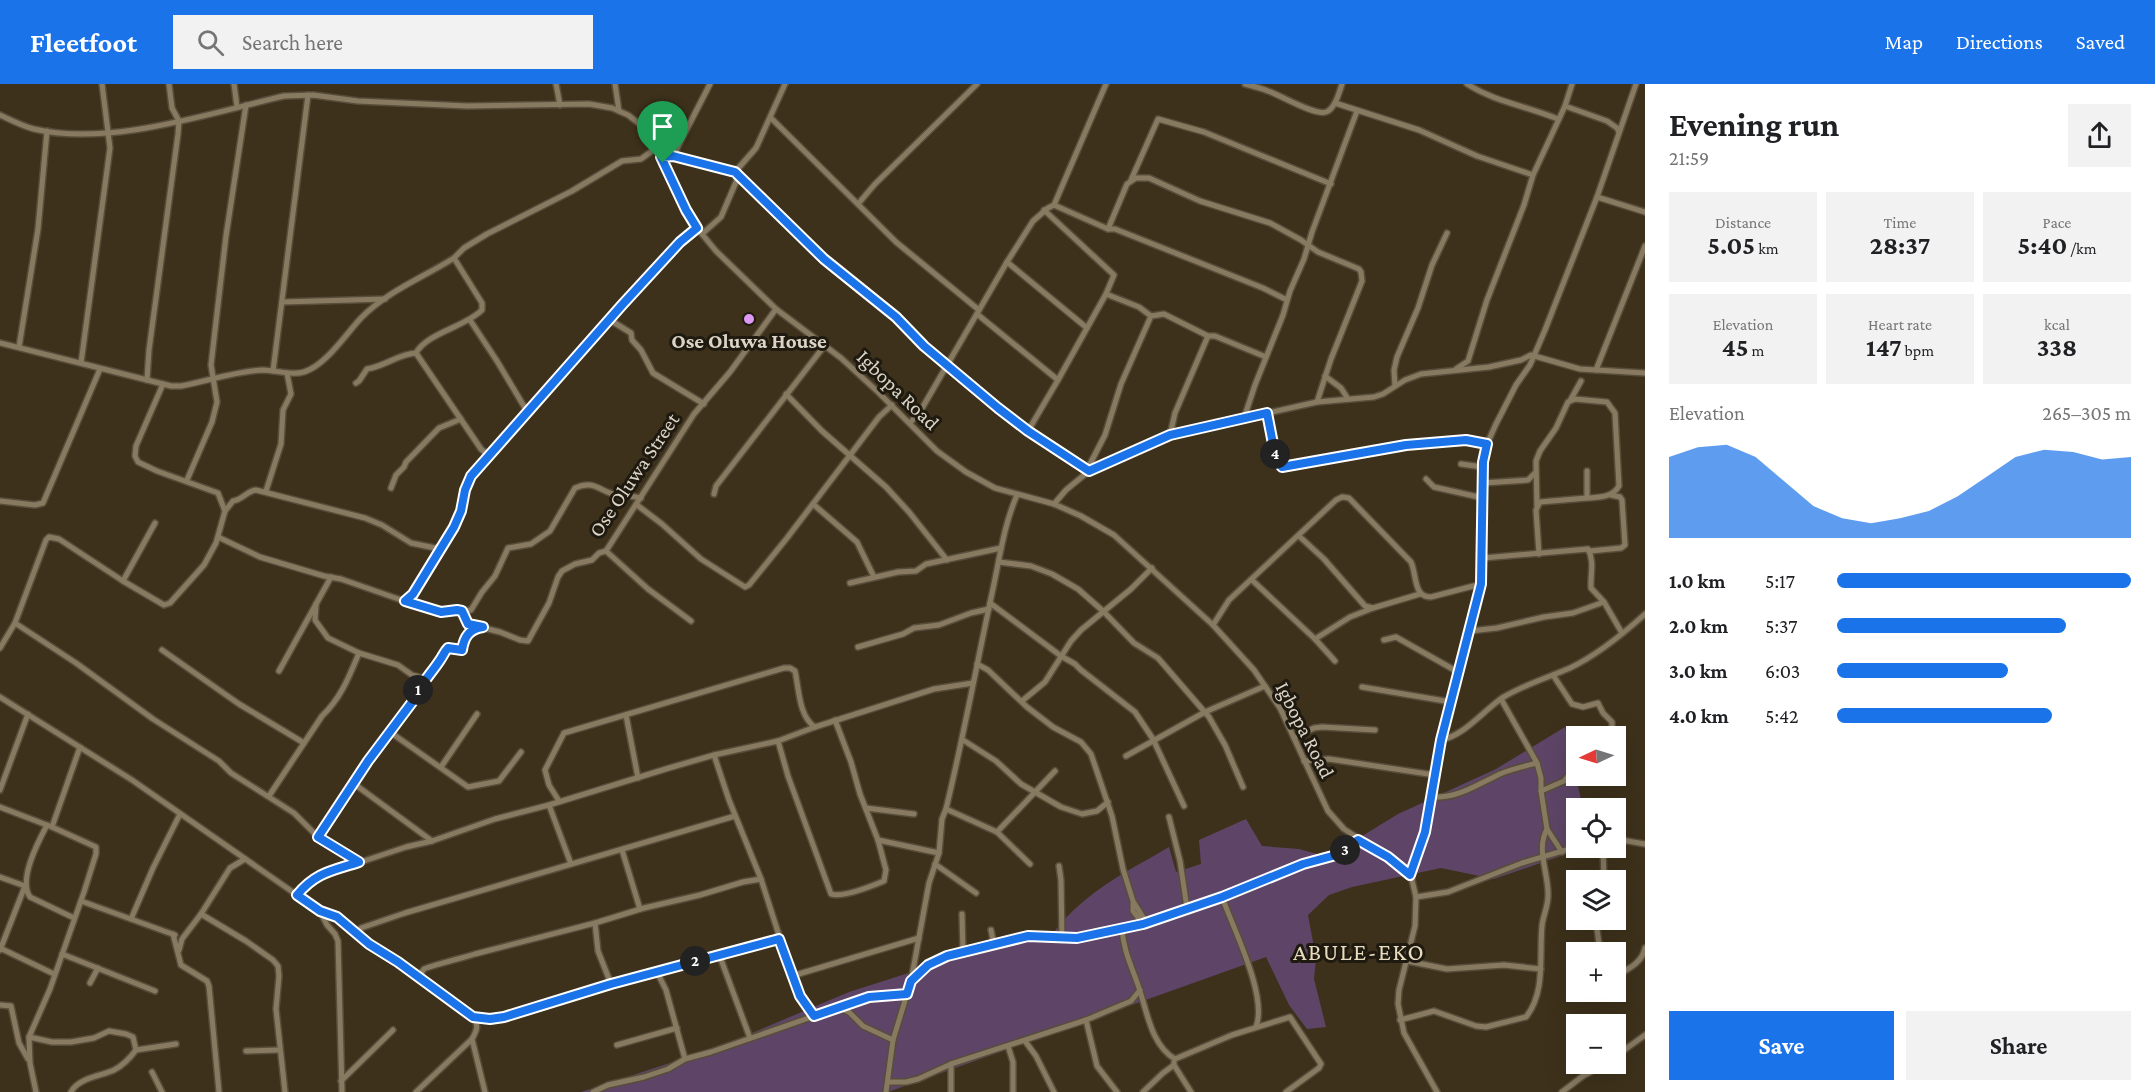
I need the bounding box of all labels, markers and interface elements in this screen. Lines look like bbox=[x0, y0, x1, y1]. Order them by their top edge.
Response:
search box bbox=[173, 15, 593, 69]
icon: search bbox=[194, 26, 227, 59]
text: Fleetfoot bbox=[30, 27, 137, 58]
text: Search here bbox=[242, 30, 343, 55]
text: Map bbox=[1885, 30, 1923, 54]
text: Directions bbox=[1956, 30, 2043, 54]
text: Saved bbox=[2076, 30, 2125, 54]
pin bbox=[637, 101, 688, 163]
button: share bbox=[2068, 104, 2131, 167]
text: Evening run bbox=[1669, 106, 1839, 143]
icon: arrive bbox=[646, 110, 679, 143]
text: 21:59 bbox=[1669, 147, 1709, 169]
text: Distance bbox=[1715, 214, 1771, 231]
text: Time bbox=[1884, 214, 1916, 231]
text: Pace bbox=[2043, 214, 2071, 231]
text: 5.05 bbox=[1707, 231, 1755, 260]
text: 28:37 bbox=[1870, 231, 1930, 260]
text: 5:40 bbox=[2017, 231, 2067, 260]
text: km bbox=[1755, 240, 1779, 257]
text: /km bbox=[2067, 240, 2097, 257]
marker: Ose Oluwa House bbox=[742, 312, 756, 326]
text: Elevation bbox=[1713, 316, 1773, 333]
text: Heart rate bbox=[1868, 316, 1932, 333]
text: kcal bbox=[2044, 316, 2070, 333]
place label: Ose Oluwa House bbox=[671, 329, 827, 353]
text: 45 bbox=[1722, 333, 1748, 362]
text: 147 bbox=[1866, 333, 1902, 362]
text: 338 bbox=[2037, 333, 2077, 362]
text: m bbox=[1748, 342, 1764, 359]
text: bpm bbox=[1902, 342, 1934, 359]
street label: Igbopa Road bbox=[852, 345, 944, 435]
text: Elevation bbox=[1669, 402, 1745, 424]
text: 265–305 m bbox=[2042, 402, 2131, 424]
street label: Ose Oluwa Street bbox=[584, 408, 685, 542]
pin: 4 bbox=[1260, 439, 1290, 469]
text: 4 bbox=[1271, 445, 1279, 462]
text: 1.0 km bbox=[1669, 570, 1725, 592]
text: 5:17 bbox=[1765, 570, 1795, 592]
text: 2.0 km bbox=[1669, 615, 1728, 637]
text: 5:37 bbox=[1765, 615, 1798, 637]
text: 3.0 km bbox=[1669, 660, 1728, 682]
text: 6:03 bbox=[1765, 660, 1800, 682]
pin: 1 bbox=[403, 675, 433, 705]
street label: Igbopa Road bbox=[1270, 678, 1340, 782]
text: 1 bbox=[415, 681, 421, 698]
text: 4.0 km bbox=[1669, 705, 1729, 727]
text: 5:42 bbox=[1765, 705, 1799, 727]
north arrow bbox=[1566, 726, 1626, 786]
map controls bbox=[1566, 726, 1626, 1074]
button: locate bbox=[1566, 798, 1626, 858]
pin: 3 bbox=[1330, 835, 1360, 865]
text: 3 bbox=[1341, 841, 1349, 858]
button: layers bbox=[1566, 870, 1626, 930]
district label: ABULE-EKO bbox=[1293, 938, 1425, 965]
button: + bbox=[1566, 942, 1626, 1002]
pin: 2 bbox=[680, 946, 710, 976]
text: 2 bbox=[691, 952, 699, 969]
button: Save bbox=[1669, 1011, 1894, 1080]
button: Share bbox=[1906, 1011, 2131, 1080]
button: − bbox=[1566, 1014, 1626, 1074]

